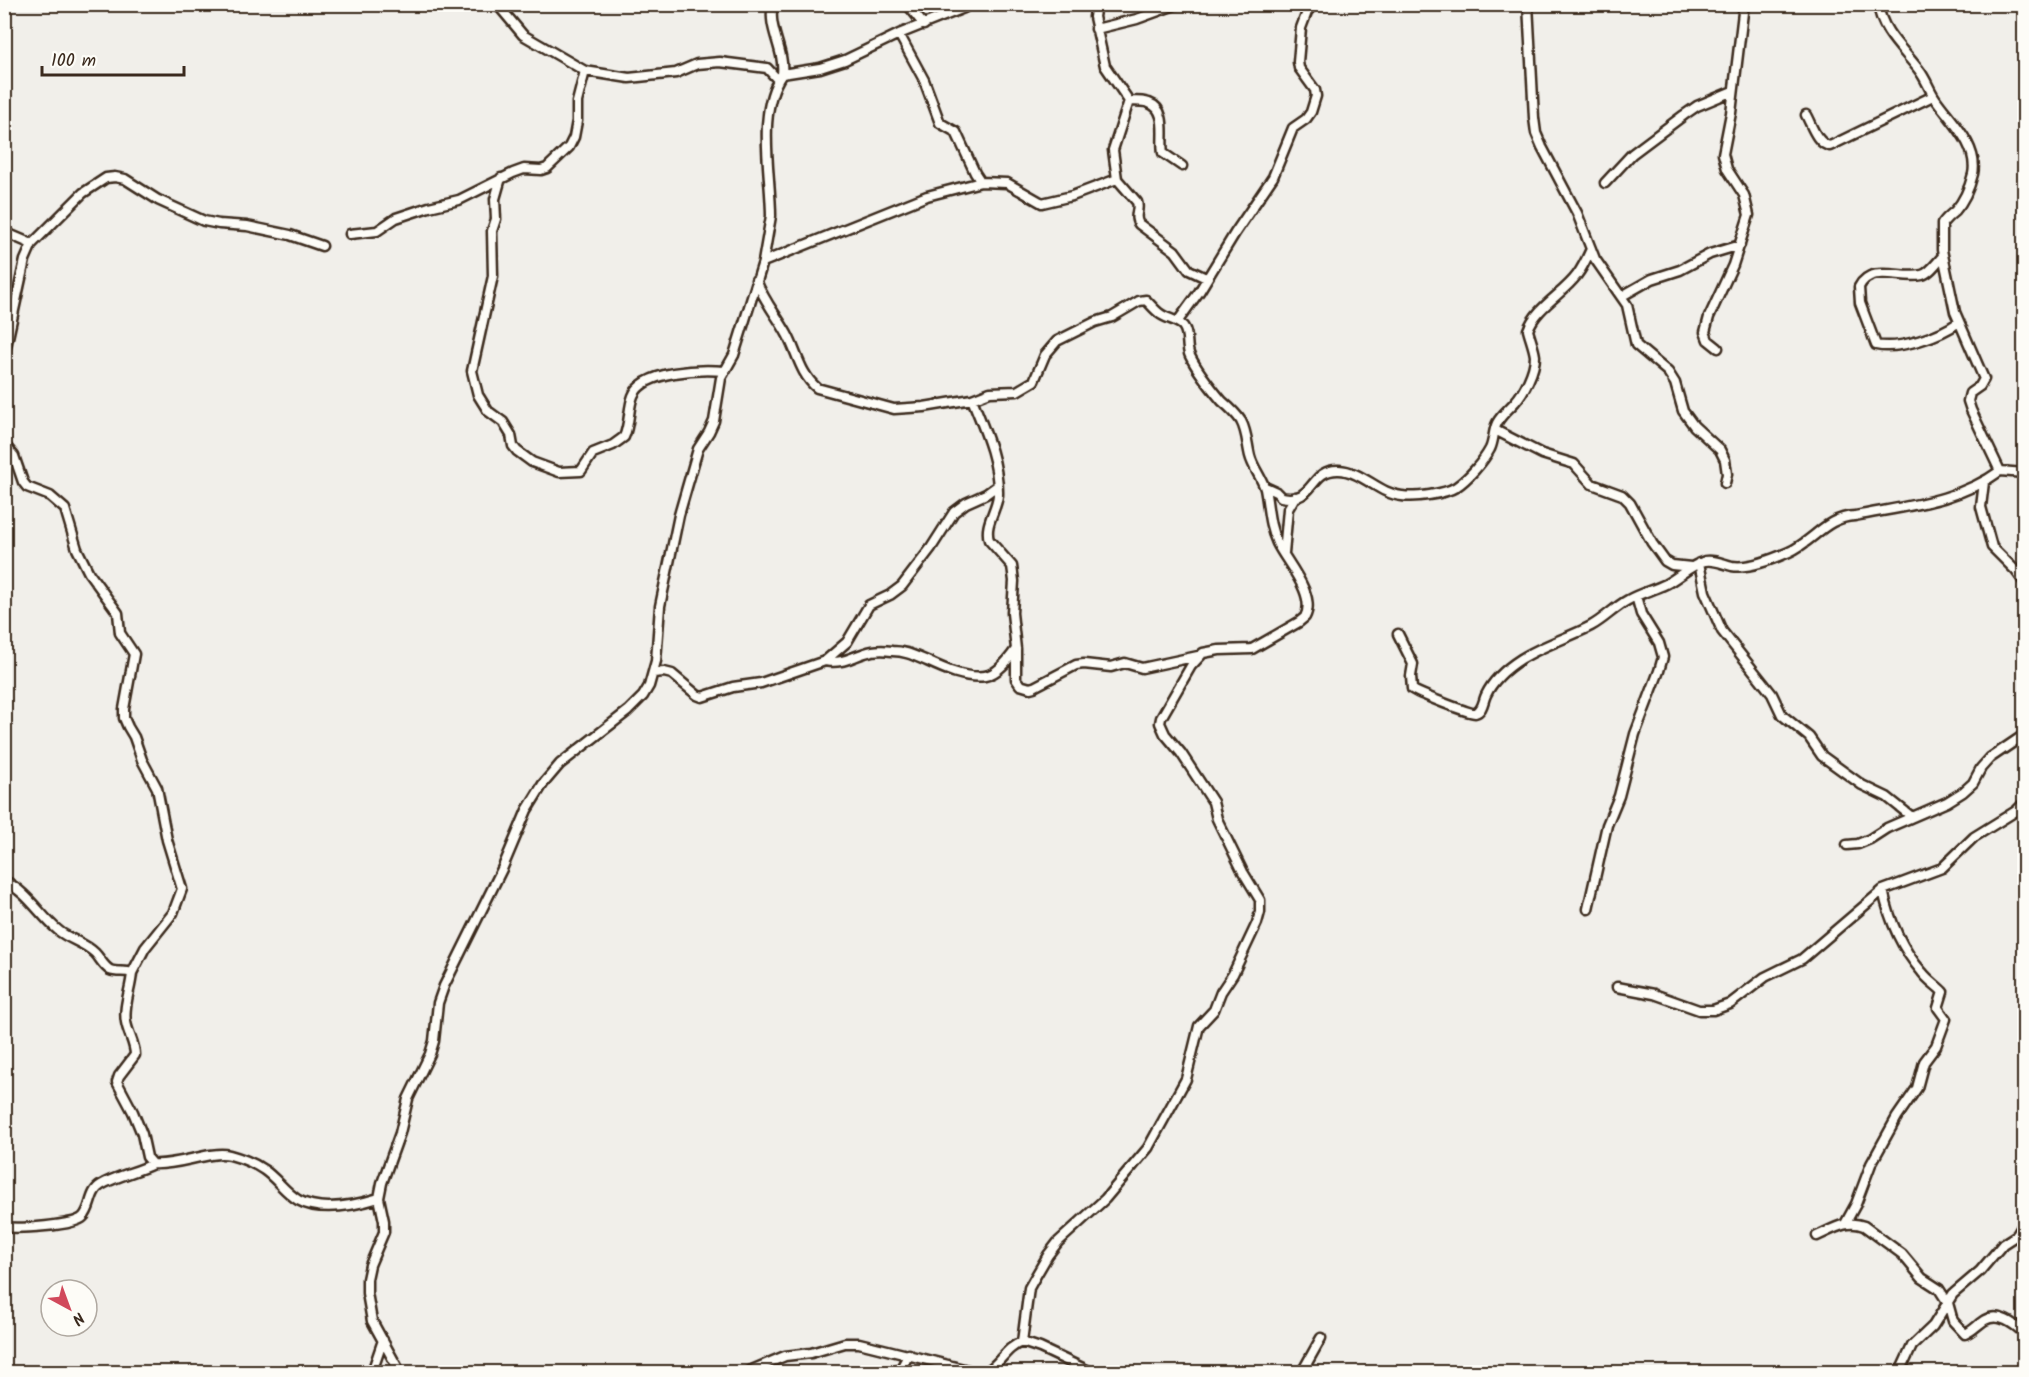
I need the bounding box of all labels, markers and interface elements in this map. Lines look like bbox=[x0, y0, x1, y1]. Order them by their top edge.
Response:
scale bar bbox=[42, 39, 184, 77]
text: 100 m bbox=[51, 47, 96, 76]
north arrow bbox=[39, 1278, 99, 1338]
text: N bbox=[66, 1305, 90, 1331]

